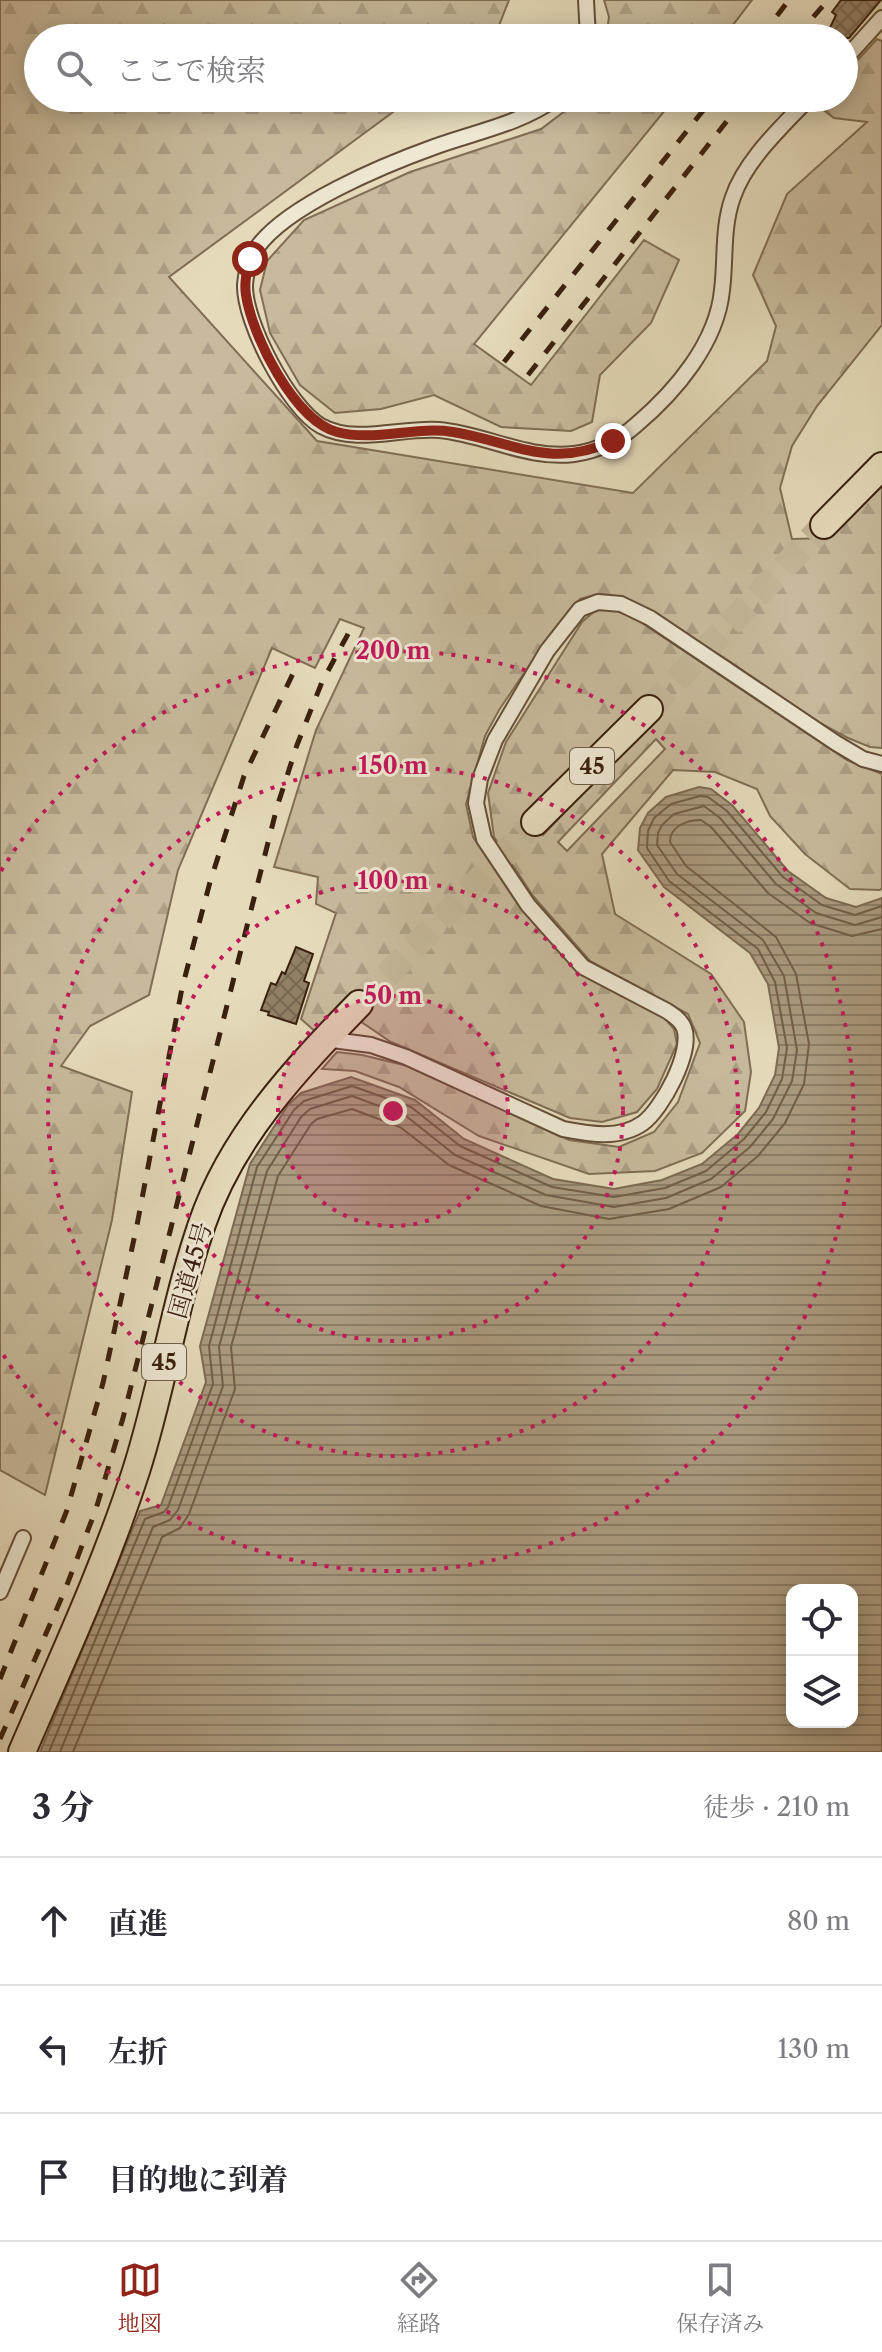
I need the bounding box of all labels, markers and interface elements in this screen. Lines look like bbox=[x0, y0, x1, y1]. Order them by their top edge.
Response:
search box bbox=[24, 24, 858, 112]
icon: search bbox=[52, 46, 96, 90]
text: ここで検索 bbox=[116, 52, 266, 89]
route start bbox=[232, 241, 268, 277]
route end bbox=[595, 423, 631, 459]
text: 200 m bbox=[356, 636, 430, 665]
road number: 45 bbox=[570, 748, 614, 784]
text: 150 m bbox=[358, 751, 428, 780]
text: 100 m bbox=[357, 866, 429, 895]
text: 50 m bbox=[364, 981, 422, 1010]
centre of rings bbox=[379, 1097, 407, 1125]
street label: 国道45号 bbox=[162, 1218, 218, 1322]
road number: 45 bbox=[142, 1344, 186, 1380]
map controls bbox=[786, 1584, 858, 1728]
button: locate bbox=[786, 1584, 858, 1656]
button: layers bbox=[786, 1656, 858, 1728]
text: 3 分 bbox=[32, 1786, 94, 1828]
text: 徒歩 · 210 m bbox=[703, 1791, 850, 1823]
icon: ahead bbox=[32, 1899, 76, 1943]
text: 直進 bbox=[108, 1905, 168, 1942]
text: 80 m bbox=[787, 1905, 850, 1937]
icon: left bbox=[32, 2027, 76, 2071]
text: 左折 bbox=[108, 2033, 168, 2070]
text: 130 m bbox=[777, 2033, 850, 2065]
icon: arrive bbox=[32, 2155, 76, 2199]
text: 目的地に到着 bbox=[108, 2161, 288, 2198]
tab: 地図 bbox=[118, 2258, 162, 2337]
tab: 経路 bbox=[397, 2258, 441, 2337]
tab: 保存済み bbox=[676, 2258, 764, 2337]

